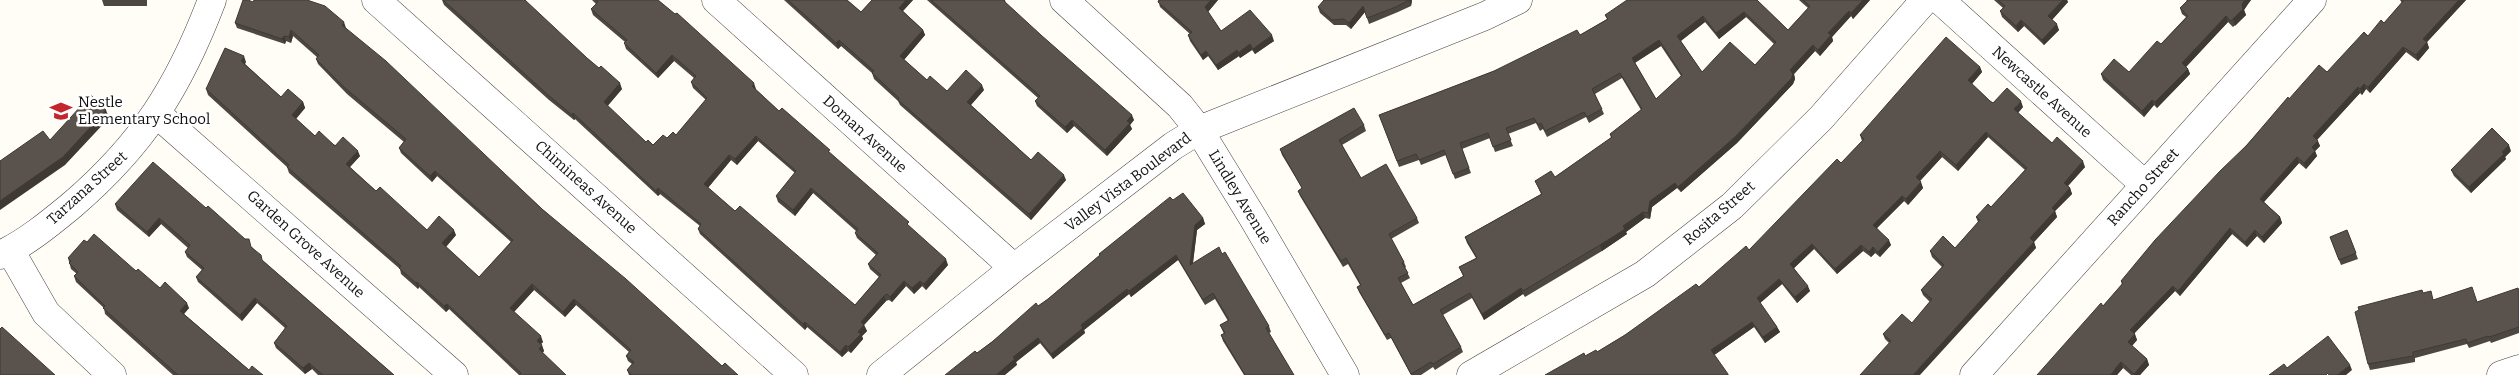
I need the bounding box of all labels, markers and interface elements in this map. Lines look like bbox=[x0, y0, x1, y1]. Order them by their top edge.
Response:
street label: Newcastle Avenue bbox=[1989, 43, 2095, 141]
street label: Doman Avenue bbox=[819, 91, 911, 177]
place label: Nestle Elementary School bbox=[78, 93, 210, 128]
school or university icon: Nestle Elementary School bbox=[48, 98, 74, 124]
street label: Valley Vista Boulevard bbox=[1061, 129, 1195, 235]
street label: Chimineas Avenue bbox=[531, 137, 641, 237]
street label: Rancho Street bbox=[2104, 144, 2183, 229]
street label: Tarzana Street bbox=[43, 147, 131, 229]
street label: Lindley Avenue bbox=[1205, 147, 1275, 247]
street label: Rosita Street bbox=[1680, 177, 1759, 249]
street label: Garden Grove Avenue bbox=[243, 186, 369, 302]

